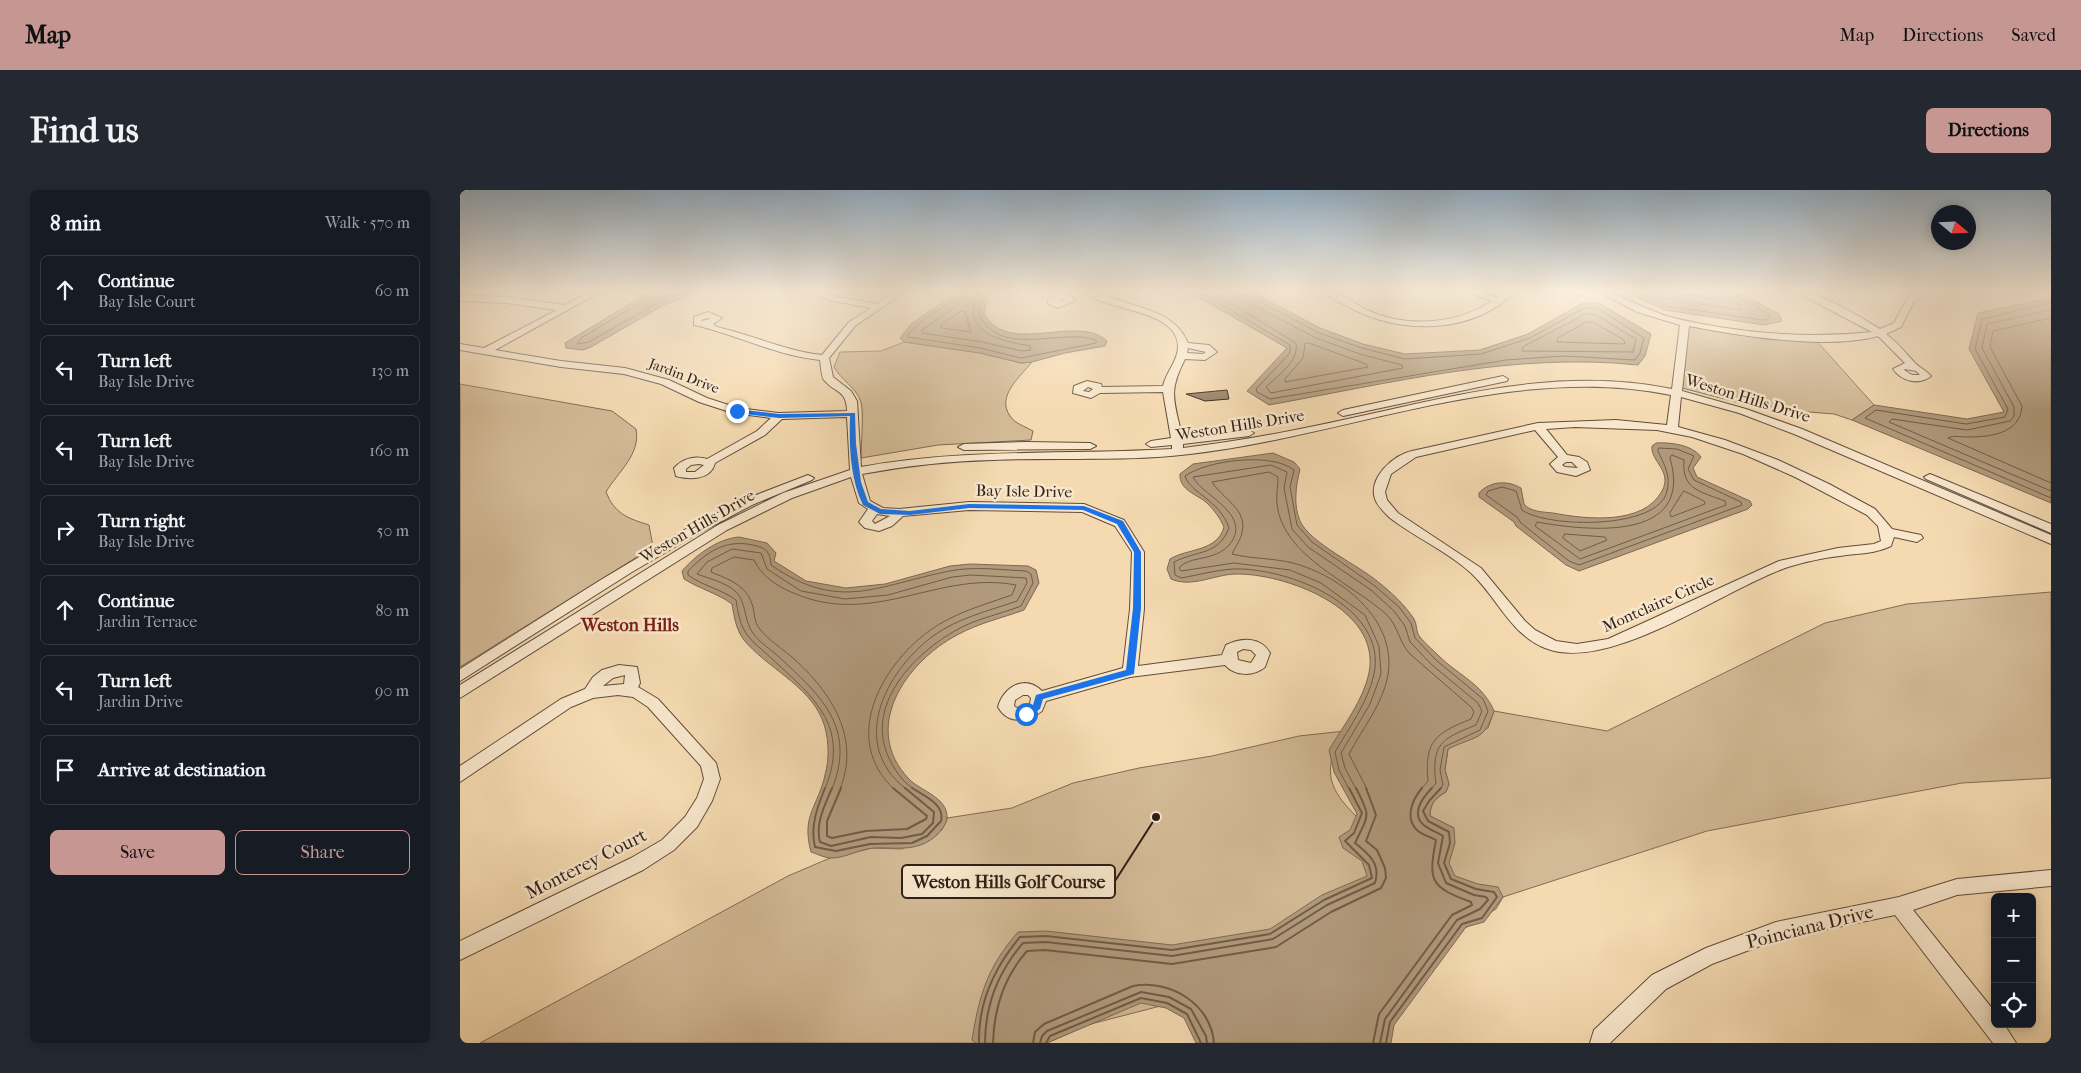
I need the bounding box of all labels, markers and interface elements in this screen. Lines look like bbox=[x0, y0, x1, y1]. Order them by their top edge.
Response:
text: Map bbox=[25, 21, 71, 49]
text: Map bbox=[1840, 25, 1874, 46]
text: Directions bbox=[1902, 25, 1983, 46]
text: Saved bbox=[2011, 25, 2056, 46]
button: Directions bbox=[1926, 108, 2051, 153]
text: Find us bbox=[30, 110, 139, 151]
north arrow bbox=[1931, 205, 1976, 250]
text: 8 min bbox=[50, 211, 101, 235]
text: Walk · 570 m bbox=[325, 213, 410, 232]
text: Continue bbox=[98, 270, 174, 292]
icon: ahead bbox=[51, 276, 79, 304]
text: 60 m bbox=[375, 281, 409, 300]
text: Bay Isle Court bbox=[98, 292, 196, 311]
text: Turn left bbox=[98, 350, 172, 372]
street label: Jardin Drive bbox=[645, 354, 722, 397]
icon: left bbox=[51, 356, 79, 384]
text: 130 m bbox=[371, 361, 409, 380]
street label: Weston Hills Drive bbox=[1682, 370, 1813, 426]
text: Bay Isle Drive bbox=[98, 372, 194, 391]
route end bbox=[726, 400, 749, 423]
street label: Weston Hills Drive bbox=[1174, 405, 1306, 445]
text: Turn left bbox=[98, 430, 172, 452]
icon: left bbox=[51, 436, 79, 464]
text: 160 m bbox=[369, 441, 409, 460]
text: Bay Isle Drive bbox=[98, 452, 194, 471]
street label: Bay Isle Drive bbox=[976, 481, 1072, 501]
street label: Weston Hills Drive bbox=[635, 485, 758, 567]
text: Turn right bbox=[98, 510, 185, 532]
icon: right bbox=[51, 516, 79, 544]
text: 50 m bbox=[377, 521, 409, 540]
text: Bay Isle Drive bbox=[98, 532, 194, 551]
street label: Montclaire Circle bbox=[1599, 570, 1717, 636]
text: Continue bbox=[98, 590, 174, 612]
icon: ahead bbox=[51, 596, 79, 624]
text: 80 m bbox=[375, 601, 409, 620]
text: Jardin Terrace bbox=[98, 612, 197, 631]
district label: Weston Hills bbox=[580, 615, 679, 636]
text: Turn left bbox=[98, 670, 172, 692]
icon: left bbox=[51, 676, 79, 704]
text: 90 m bbox=[375, 681, 409, 700]
text: Jardin Drive bbox=[98, 692, 183, 711]
route start bbox=[1015, 703, 1038, 726]
icon: arrive bbox=[51, 756, 79, 784]
text: Arrive at destination bbox=[98, 759, 266, 781]
street label: Monterey Court bbox=[522, 824, 650, 904]
button: Save bbox=[50, 830, 225, 875]
button: Share bbox=[235, 830, 410, 875]
callout: Weston Hills Golf Course bbox=[902, 865, 1115, 898]
text: Weston Hills Golf Course bbox=[912, 872, 1105, 893]
map controls bbox=[1991, 893, 2036, 1028]
button: + bbox=[1991, 893, 2036, 938]
street label: Poinciana Drive bbox=[1744, 901, 1876, 953]
button: − bbox=[1991, 938, 2036, 983]
button: locate bbox=[1991, 983, 2036, 1028]

